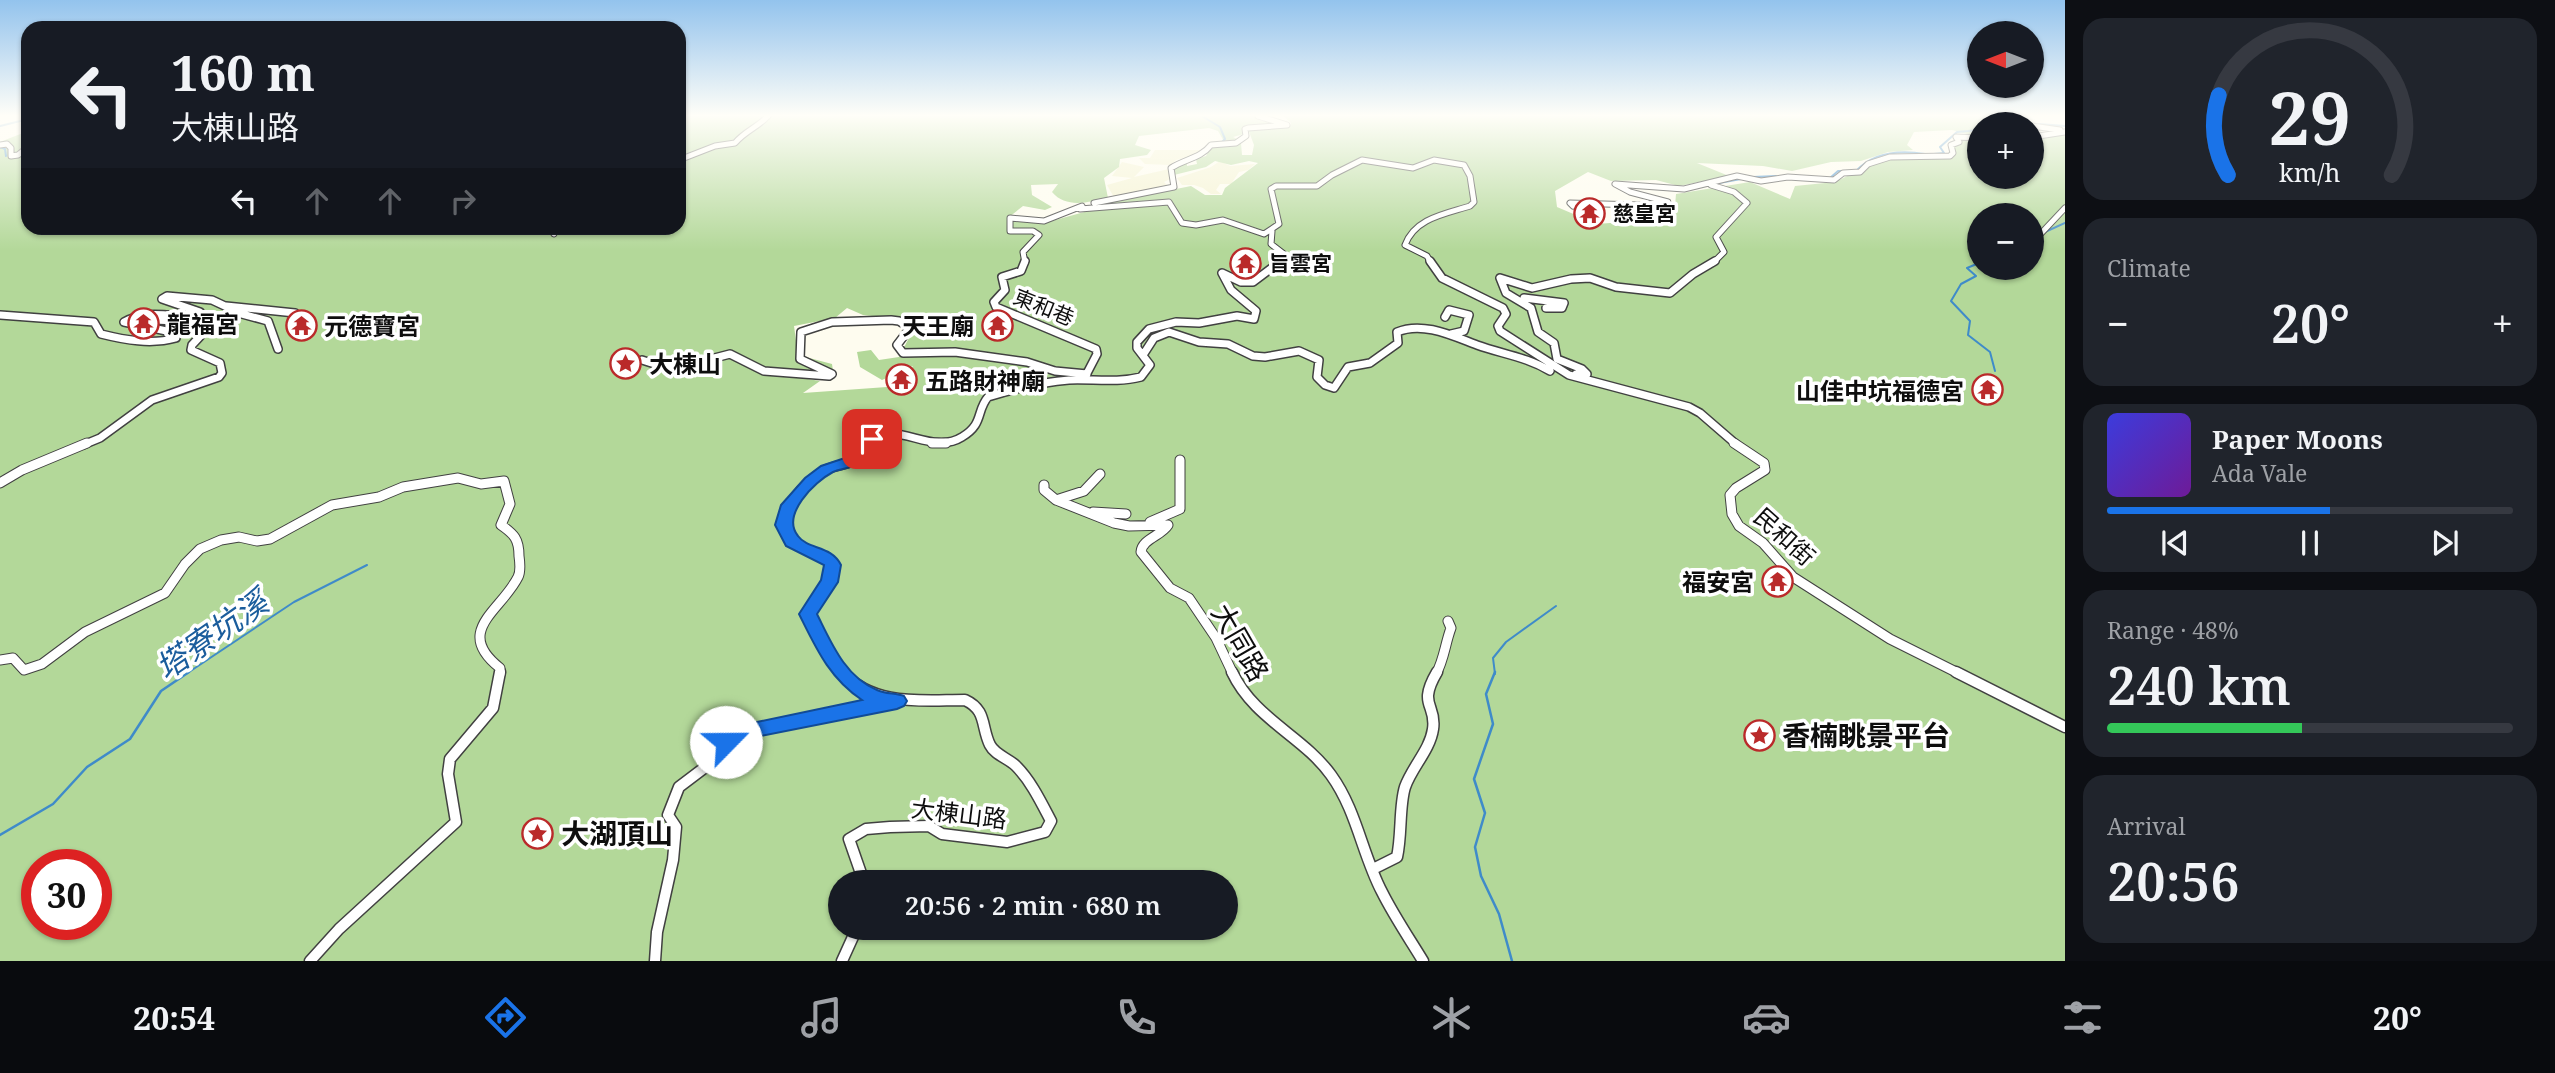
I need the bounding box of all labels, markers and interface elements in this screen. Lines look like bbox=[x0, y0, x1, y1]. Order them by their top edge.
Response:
north arrow bbox=[1967, 21, 2044, 98]
map controls bbox=[1967, 21, 2044, 280]
text: 160 m bbox=[171, 39, 315, 105]
icon: left bbox=[56, 49, 147, 140]
text: 29 bbox=[2269, 67, 2351, 166]
text: 大棟山路 bbox=[171, 105, 299, 148]
button: + bbox=[1967, 112, 2044, 189]
text: km/h bbox=[2279, 155, 2341, 189]
icon: left bbox=[225, 182, 263, 220]
icon: ahead bbox=[298, 182, 336, 220]
icon: ahead bbox=[371, 182, 409, 220]
icon: right bbox=[444, 182, 482, 220]
temple icon: 慈皇宮 bbox=[1573, 196, 1607, 230]
place label: 慈皇宮 bbox=[1613, 199, 1676, 227]
button: − bbox=[1967, 203, 2044, 280]
temple icon: 旨雲宮 bbox=[1229, 246, 1263, 280]
place label: 旨雲宮 bbox=[1269, 249, 1332, 277]
text: Climate bbox=[2107, 252, 2191, 284]
street label: 東和巷 bbox=[1010, 282, 1078, 332]
text: 20° bbox=[2271, 287, 2350, 358]
text: − bbox=[2107, 297, 2129, 349]
text: + bbox=[2492, 297, 2513, 349]
temple icon: 龍福宮 bbox=[127, 306, 161, 340]
place label: 龍福宮 bbox=[167, 307, 239, 340]
temple icon: 元德寶宮 bbox=[284, 308, 318, 342]
temple icon: 天王廟 bbox=[980, 308, 1014, 342]
place label: 元德寶宮 bbox=[324, 309, 420, 342]
place label: 天王廟 bbox=[902, 309, 974, 342]
place icon: 大棟山 bbox=[609, 346, 643, 380]
place label: 大棟山 bbox=[649, 347, 721, 380]
temple icon: 五路財神廟 bbox=[885, 363, 919, 397]
place label: 五路財神廟 bbox=[925, 364, 1045, 397]
temple icon: 山佳中坑福德宮 bbox=[1970, 373, 2004, 407]
place label: 山佳中坑福德宮 bbox=[1796, 374, 1964, 407]
pin bbox=[842, 409, 902, 469]
icon: arrive bbox=[853, 420, 891, 458]
text: Paper Moons bbox=[2212, 421, 2383, 457]
text: Ada Vale bbox=[2212, 457, 2307, 489]
street label: 民和街 bbox=[1747, 500, 1823, 572]
icon: previous bbox=[2156, 524, 2194, 562]
icon: pause bbox=[2291, 524, 2329, 562]
icon: next bbox=[2426, 524, 2464, 562]
temple icon: 福安宮 bbox=[1760, 564, 1794, 598]
place label: 福安宮 bbox=[1682, 565, 1754, 598]
water label: 塔寮坑溪 bbox=[146, 577, 279, 688]
street label: 大同路 bbox=[1204, 596, 1278, 688]
text: Range · 48% bbox=[2107, 614, 2239, 646]
text: 240 km bbox=[2107, 649, 2291, 720]
position arrow bbox=[689, 705, 763, 779]
place label: 香楠眺景平台 bbox=[1782, 716, 1950, 754]
place icon: 香楠眺景平台 bbox=[1742, 718, 1776, 752]
street label: 大棟山路 bbox=[909, 791, 1009, 835]
text: Arrival bbox=[2107, 810, 2186, 842]
place label: 大湖頂山 bbox=[561, 814, 673, 852]
place icon: 大湖頂山 bbox=[521, 816, 555, 850]
text: 20:56 bbox=[2107, 845, 2240, 916]
speed limit sign: 30 bbox=[21, 849, 112, 940]
text: 20:56 · 2 min · 680 m bbox=[905, 887, 1161, 923]
icon: directions bbox=[481, 993, 530, 1042]
icon: music bbox=[797, 993, 846, 1042]
icon: phone bbox=[1112, 993, 1161, 1042]
icon: climate bbox=[1427, 993, 1476, 1042]
icon: car bbox=[1742, 993, 1791, 1042]
icon: filters bbox=[2058, 993, 2107, 1042]
text: 20:54 bbox=[133, 996, 215, 1039]
text: 20° bbox=[2373, 996, 2422, 1039]

